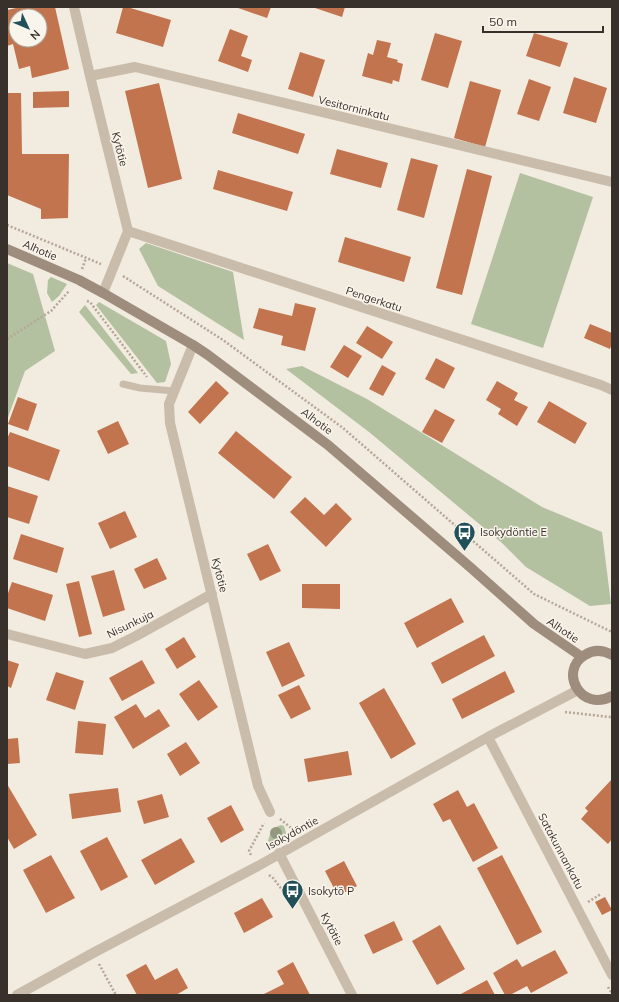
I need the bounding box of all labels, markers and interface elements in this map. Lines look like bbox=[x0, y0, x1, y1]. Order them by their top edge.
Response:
north arrow bbox=[8, 8, 48, 48]
scale bar bbox=[483, 8, 603, 34]
text: 50 m bbox=[489, 14, 517, 29]
text: N bbox=[27, 27, 43, 43]
street label: Vesitorninkatu bbox=[317, 92, 391, 124]
street label: Kytötie bbox=[109, 130, 131, 168]
street label: Alhotie bbox=[21, 237, 59, 263]
street label: Pengerkatu bbox=[344, 283, 404, 315]
street label: Alhotie bbox=[298, 405, 336, 437]
bus stop icon: Isokydöntie E bbox=[452, 519, 478, 552]
place label: Isokydöntie E bbox=[480, 525, 547, 539]
street label: Kytötie bbox=[209, 556, 231, 594]
street label: Nisunkuja bbox=[104, 607, 156, 641]
street label: Alhotie bbox=[544, 614, 582, 646]
street label: Satakunnankatu bbox=[535, 811, 587, 891]
street label: Isokydöntie bbox=[263, 813, 321, 853]
bus stop icon: Isokytö P bbox=[280, 878, 306, 911]
place label: Isokytö P bbox=[308, 884, 354, 898]
street label: Kytötie bbox=[318, 910, 346, 948]

